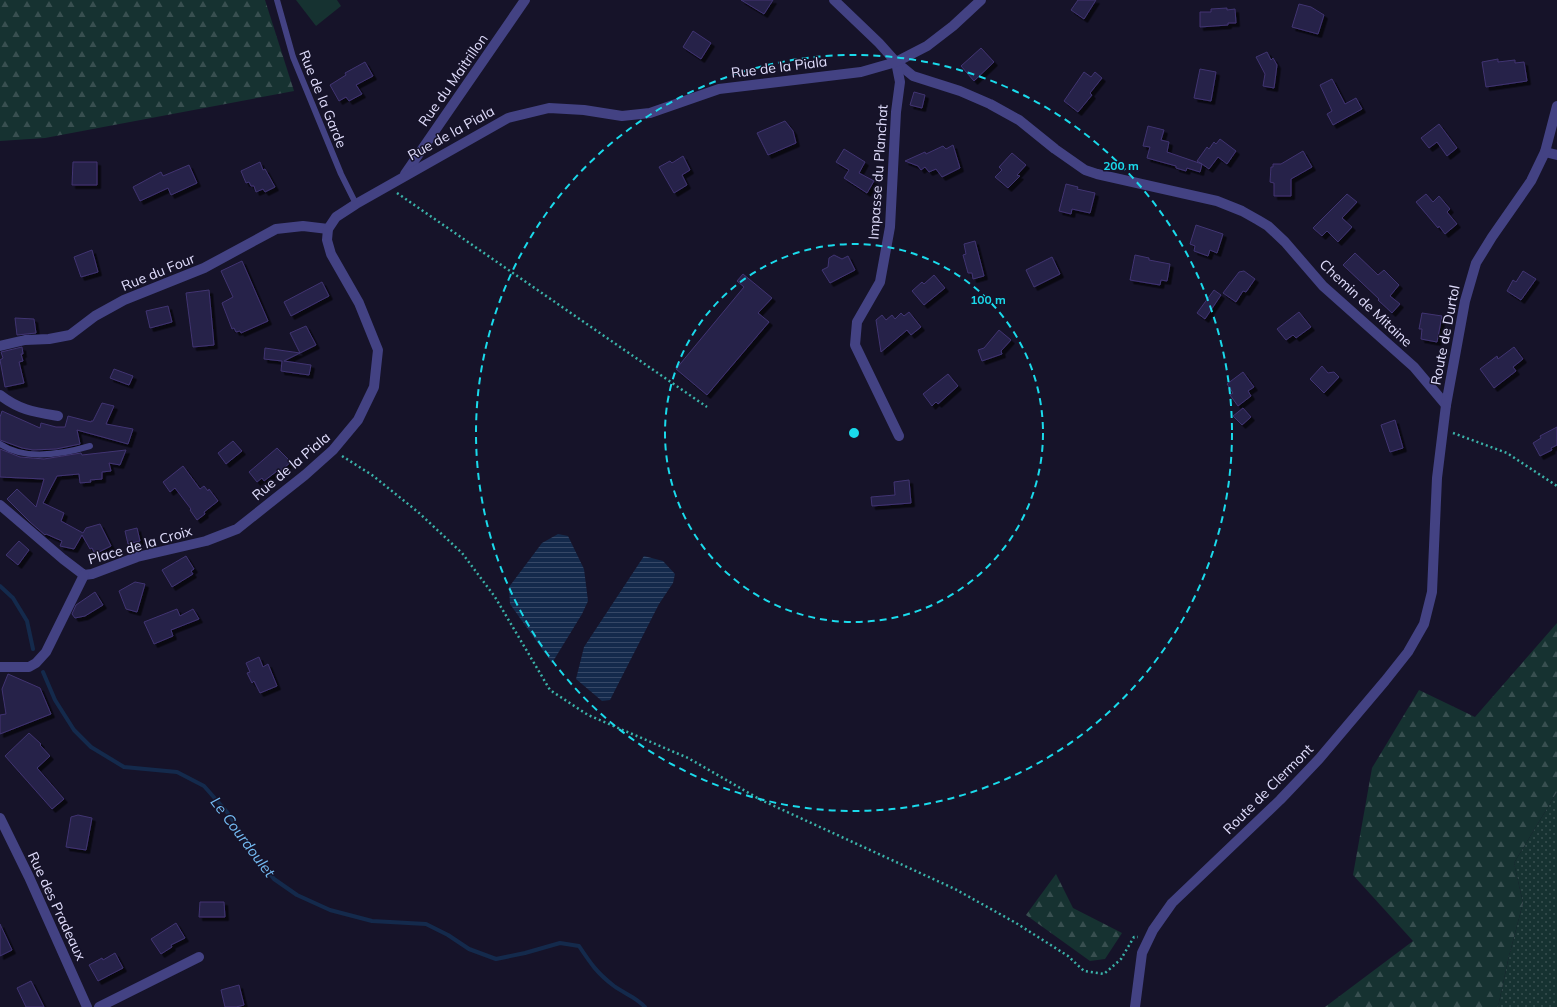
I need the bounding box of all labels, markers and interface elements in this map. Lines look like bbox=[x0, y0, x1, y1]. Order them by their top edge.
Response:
street label: Rue du Maitrillon bbox=[414, 30, 492, 130]
street label: Rue de la Garde bbox=[295, 48, 351, 150]
street label: Rue de la Piala bbox=[730, 52, 828, 82]
street label: Rue de la Piala bbox=[404, 102, 498, 164]
street label: Impasse du Planchat bbox=[864, 104, 892, 240]
text: 200 m bbox=[1103, 158, 1139, 173]
street label: Rue du Four bbox=[118, 249, 198, 295]
street label: Chemin de Mitaine bbox=[1316, 255, 1416, 351]
street label: Route de Durtol bbox=[1426, 283, 1464, 387]
text: 100 m bbox=[970, 292, 1006, 307]
centre of rings bbox=[847, 426, 861, 440]
street label: Rue de la Piala bbox=[248, 428, 334, 504]
street label: Place de la Croix bbox=[86, 521, 195, 568]
street label: Route de Clermont bbox=[1219, 740, 1317, 838]
water label: Le Courdoulet bbox=[207, 793, 280, 882]
street label: Rue des Pradeaux bbox=[24, 849, 90, 964]

